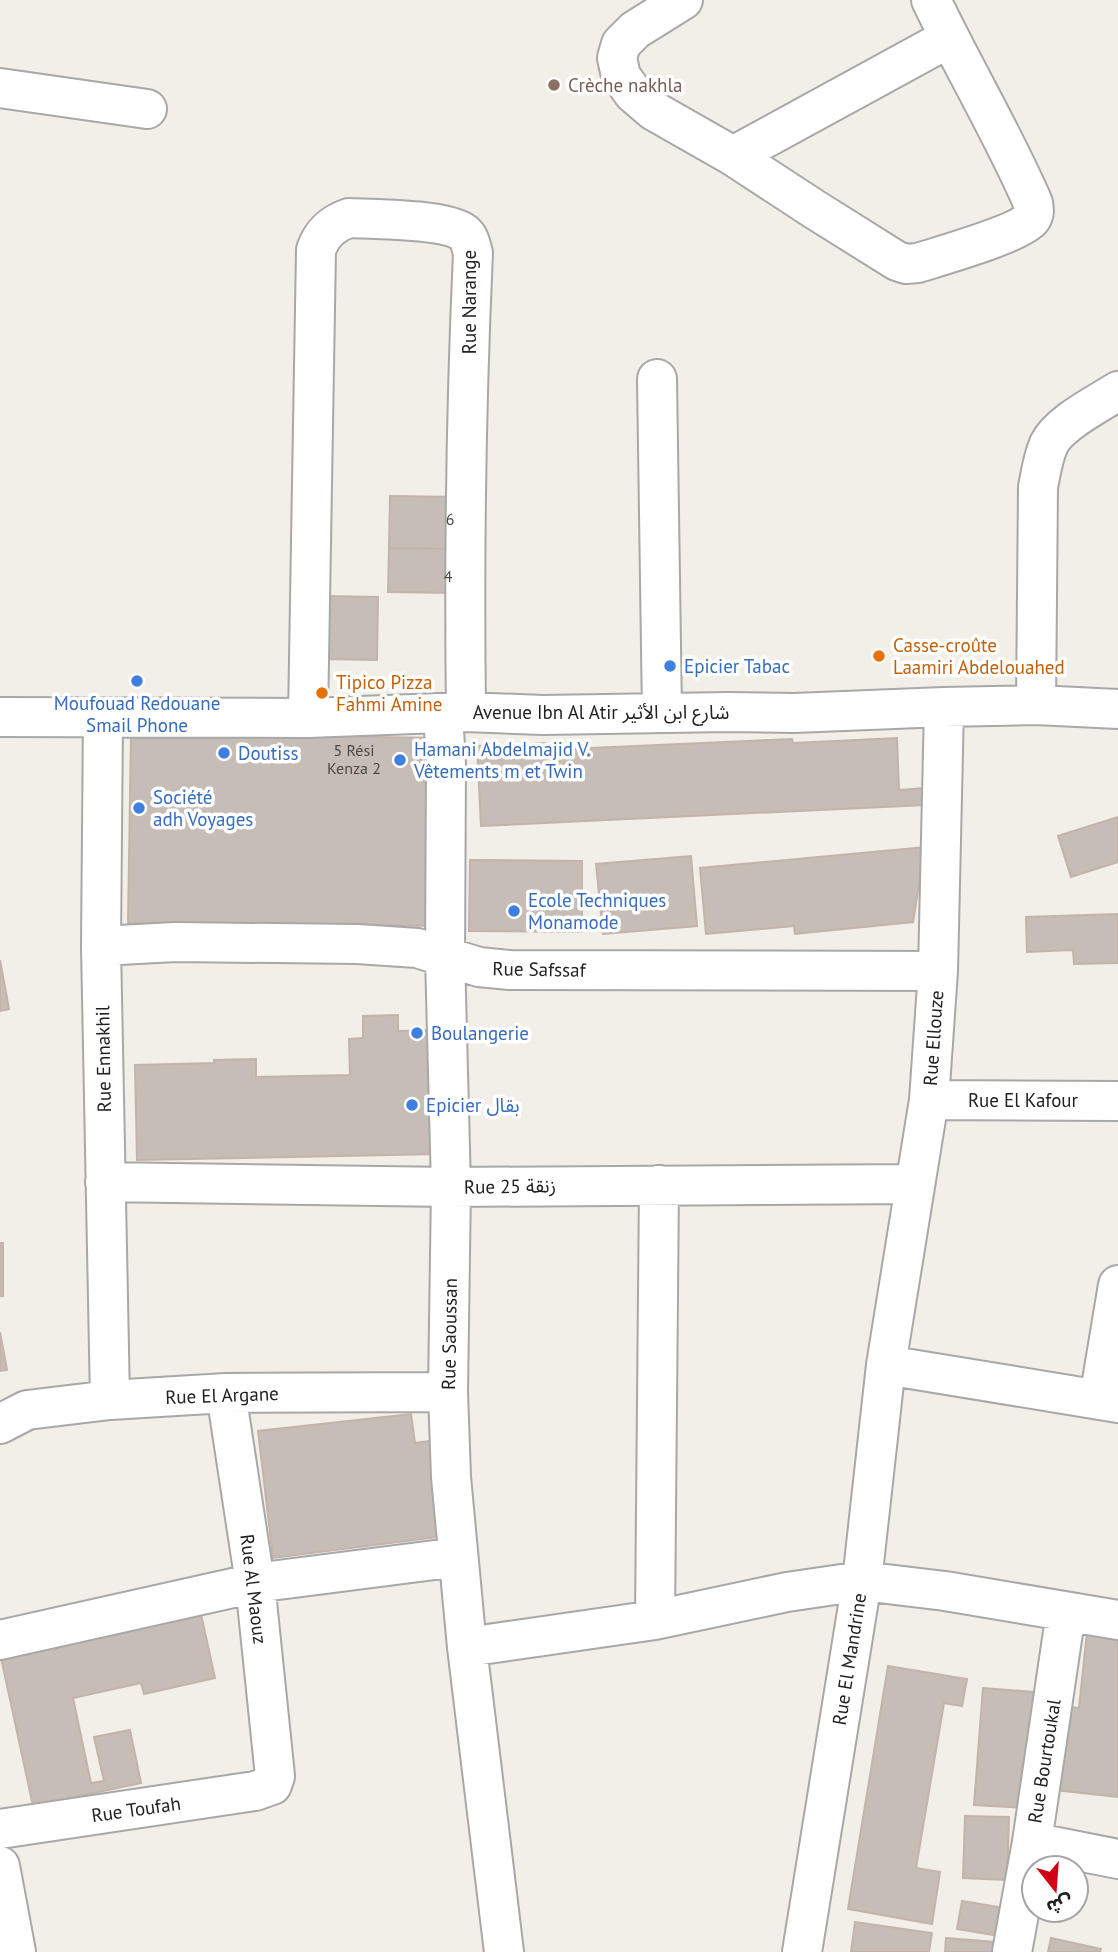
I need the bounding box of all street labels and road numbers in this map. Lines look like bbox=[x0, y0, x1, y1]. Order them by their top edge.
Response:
street label: Rue Narange bbox=[457, 250, 481, 354]
street label: Avenue Ibn Al Atir شارع ابن الأثير bbox=[473, 700, 729, 726]
street label: Rue Safssaf bbox=[492, 956, 587, 982]
street label: Rue Ellouze bbox=[918, 989, 948, 1087]
street label: Rue Ennakhil bbox=[90, 1005, 116, 1113]
street label: Rue El Kafour bbox=[968, 1088, 1079, 1112]
street label: Rue 25 زنقة bbox=[464, 1173, 556, 1199]
street label: Rue Saoussan bbox=[436, 1278, 462, 1390]
street label: Rue El Argane bbox=[165, 1381, 279, 1409]
street label: Rue Al Maouz bbox=[235, 1533, 273, 1645]
street label: Rue El Mandrine bbox=[827, 1591, 871, 1727]
street label: Rue Bourtoukal bbox=[1022, 1697, 1066, 1825]
street label: Rue Toufah bbox=[90, 1791, 182, 1827]

